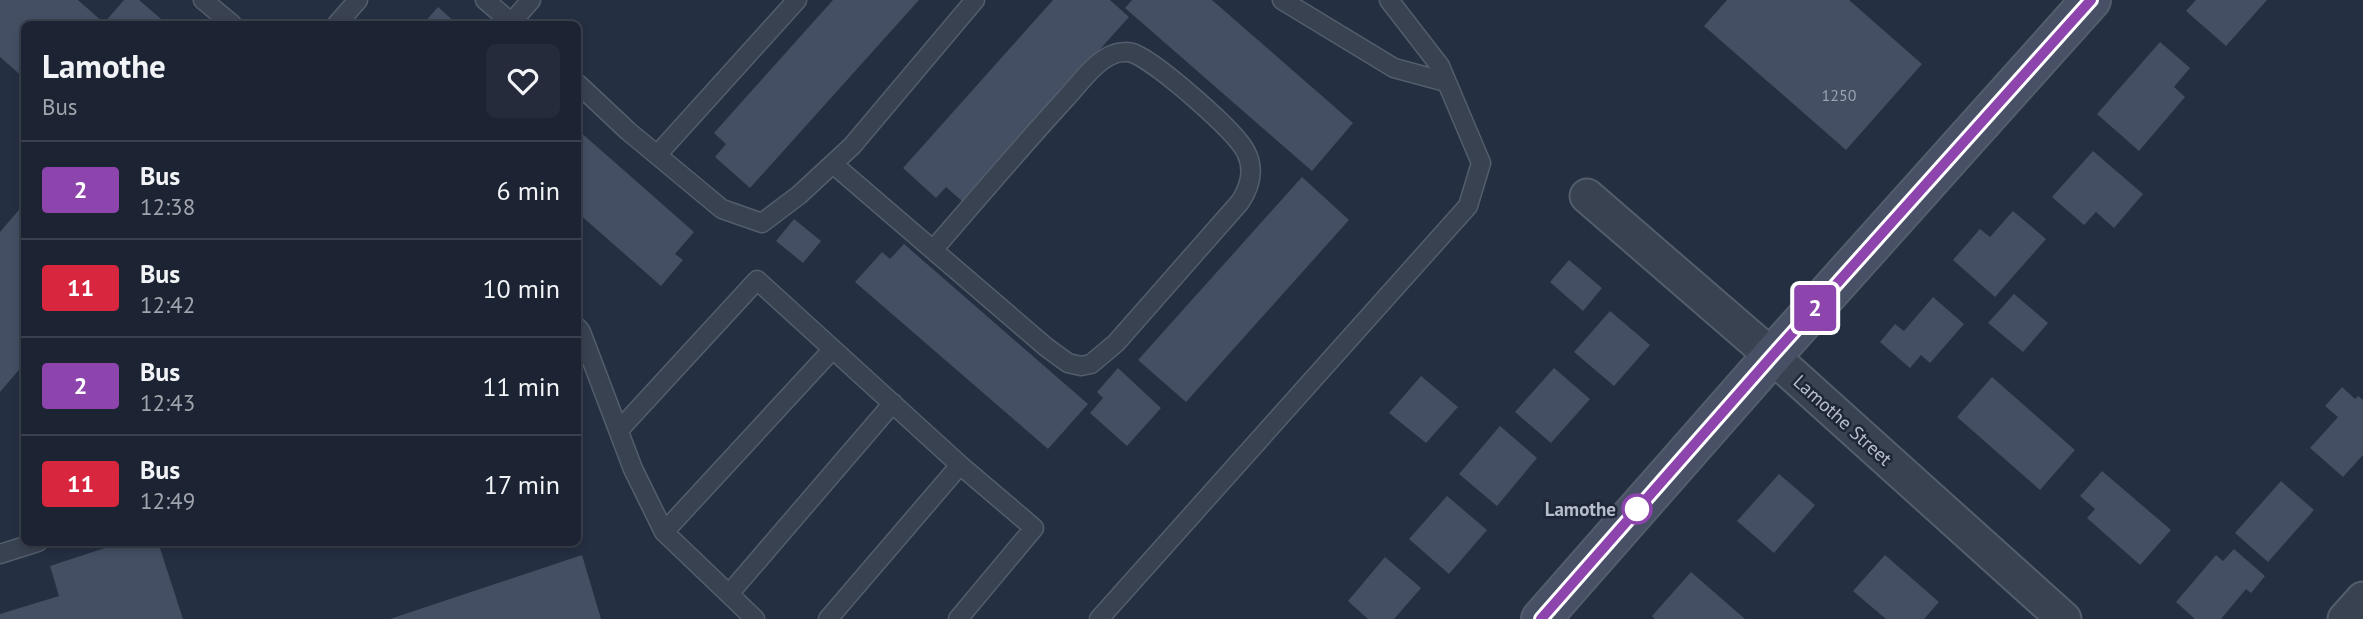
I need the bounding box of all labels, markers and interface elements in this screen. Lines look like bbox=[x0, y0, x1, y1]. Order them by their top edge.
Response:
text: Lamothe bbox=[42, 44, 166, 87]
button: heart bbox=[486, 44, 560, 118]
house number: 1250 bbox=[1822, 85, 1857, 105]
text: Bus bbox=[42, 92, 78, 121]
text: Bus bbox=[140, 159, 180, 192]
text: 2 bbox=[74, 174, 87, 205]
text: 6 min bbox=[497, 174, 560, 207]
text: 12:38 bbox=[140, 192, 195, 221]
text: Bus bbox=[140, 257, 180, 290]
text: 11 bbox=[67, 272, 94, 303]
text: 10 min bbox=[482, 272, 560, 305]
line badge: 2 bbox=[1792, 285, 1838, 331]
text: 12:42 bbox=[140, 290, 195, 319]
text: 2 bbox=[1808, 292, 1822, 323]
text: Bus bbox=[140, 355, 180, 388]
street label: Lamothe Street bbox=[1789, 369, 1898, 471]
text: 2 bbox=[74, 370, 87, 401]
text: 11 min bbox=[482, 370, 560, 403]
text: 12:43 bbox=[140, 388, 195, 417]
text: Bus bbox=[140, 453, 180, 486]
text: 11 bbox=[67, 468, 94, 499]
text: 17 min bbox=[484, 468, 560, 501]
text: 12:49 bbox=[140, 486, 195, 515]
marker: Lamothe bbox=[1622, 494, 1652, 524]
place label: Lamothe bbox=[1545, 497, 1616, 521]

